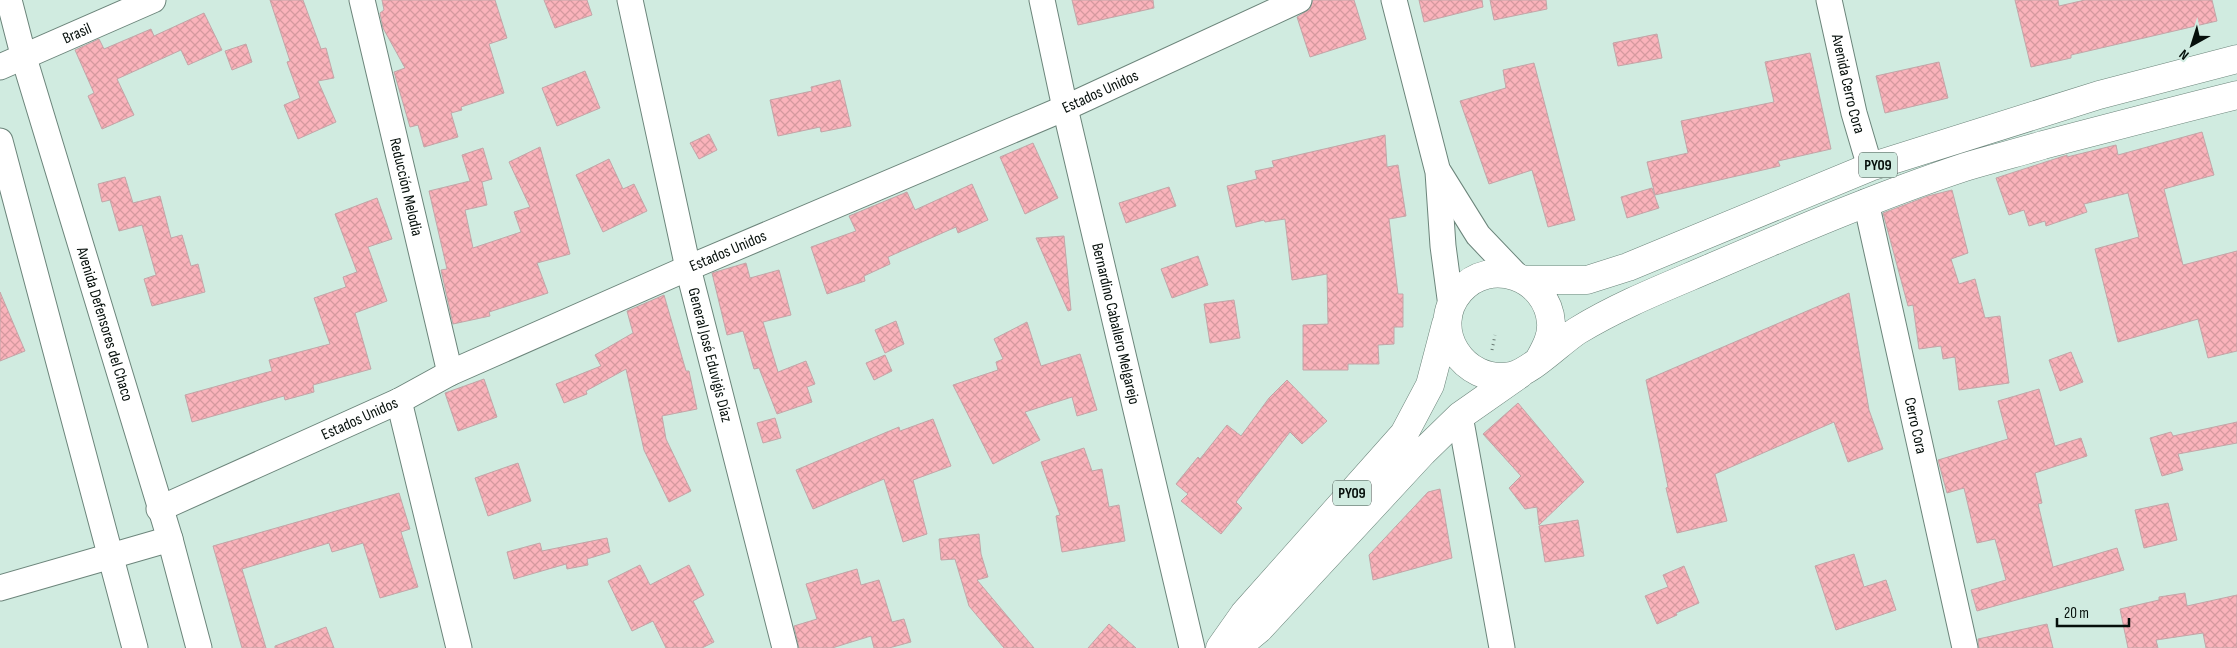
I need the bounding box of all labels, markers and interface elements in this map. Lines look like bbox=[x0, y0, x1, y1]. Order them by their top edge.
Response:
street label: Brasil bbox=[60, 19, 94, 48]
north arrow bbox=[2167, 20, 2217, 70]
street label: Avenida Cerro Cora bbox=[1827, 31, 1869, 136]
text: N bbox=[2176, 46, 2192, 64]
street label: Estados Unidos bbox=[1059, 66, 1142, 117]
street label: Reducción Melodia bbox=[385, 136, 427, 238]
road number: PY09 bbox=[1859, 152, 1897, 178]
street label: Estados Unidos bbox=[687, 226, 770, 276]
street label: Bernardino Caballero Melgarejo bbox=[1088, 241, 1144, 406]
street label: Avenida Defensores del Chaco bbox=[72, 244, 137, 404]
street label: General José Eduvigis Díaz bbox=[684, 286, 737, 424]
street label: Estados Unidos bbox=[318, 393, 401, 444]
street label: Cerro Cora bbox=[1900, 396, 1931, 455]
road number: PY09 bbox=[1333, 480, 1371, 506]
scale bar bbox=[2057, 596, 2130, 628]
text: 20 m bbox=[2064, 604, 2089, 623]

